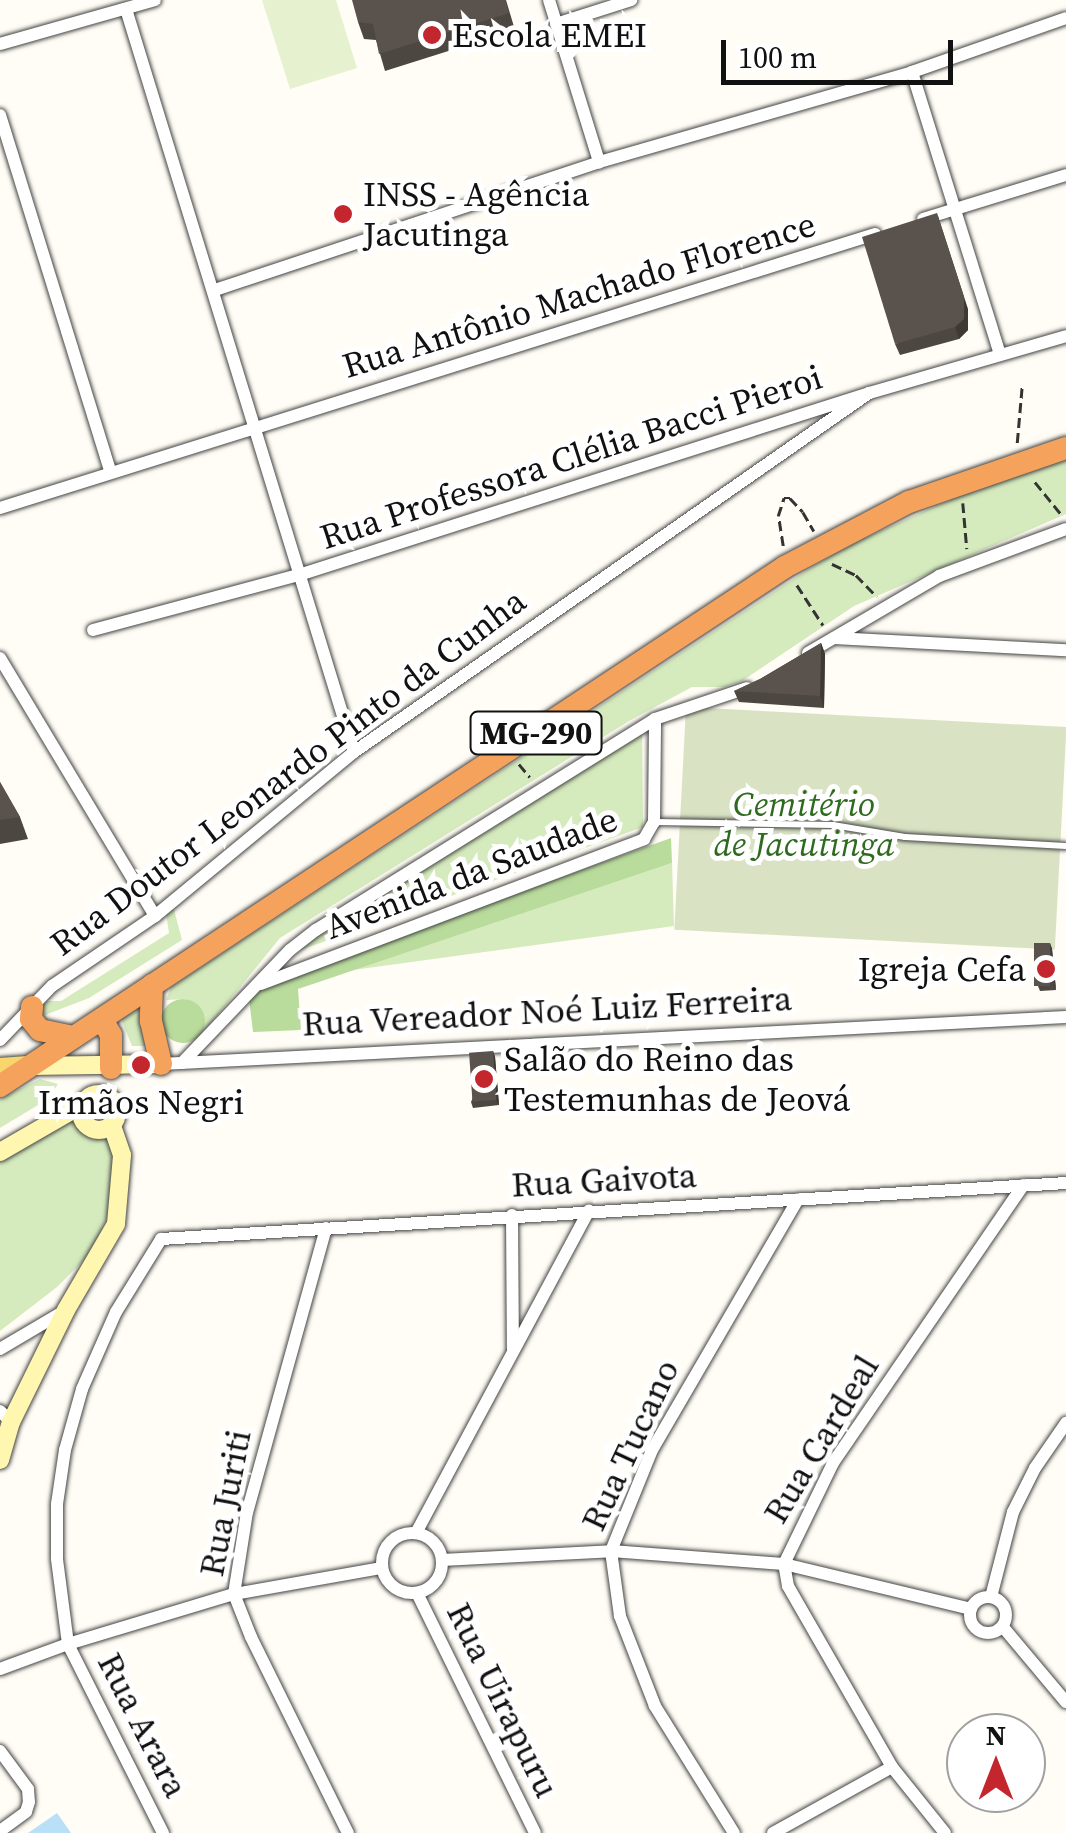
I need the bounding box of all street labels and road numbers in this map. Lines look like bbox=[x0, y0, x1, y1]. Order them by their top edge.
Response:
street label: Rua Antônio Machado Florence bbox=[337, 203, 821, 387]
street label: Rua Professora Clélia Bacci Pieroi bbox=[315, 356, 827, 558]
street label: Rua Doutor Leonardo Pinto da Cunha bbox=[42, 580, 534, 964]
road number: MG-290 bbox=[468, 706, 604, 760]
street label: Avenida da Saudade bbox=[319, 798, 623, 948]
street label: Rua Vereador Noé Luiz Ferreira bbox=[301, 977, 793, 1045]
street label: Rua Gaivota bbox=[510, 1154, 698, 1206]
street label: Rua Cardeal bbox=[754, 1347, 888, 1531]
street label: Rua Tucano bbox=[572, 1353, 688, 1537]
street label: Rua Juriti bbox=[190, 1426, 260, 1580]
street label: Rua Uirapuru bbox=[438, 1596, 568, 1804]
street label: Rua Arara bbox=[89, 1646, 197, 1804]

